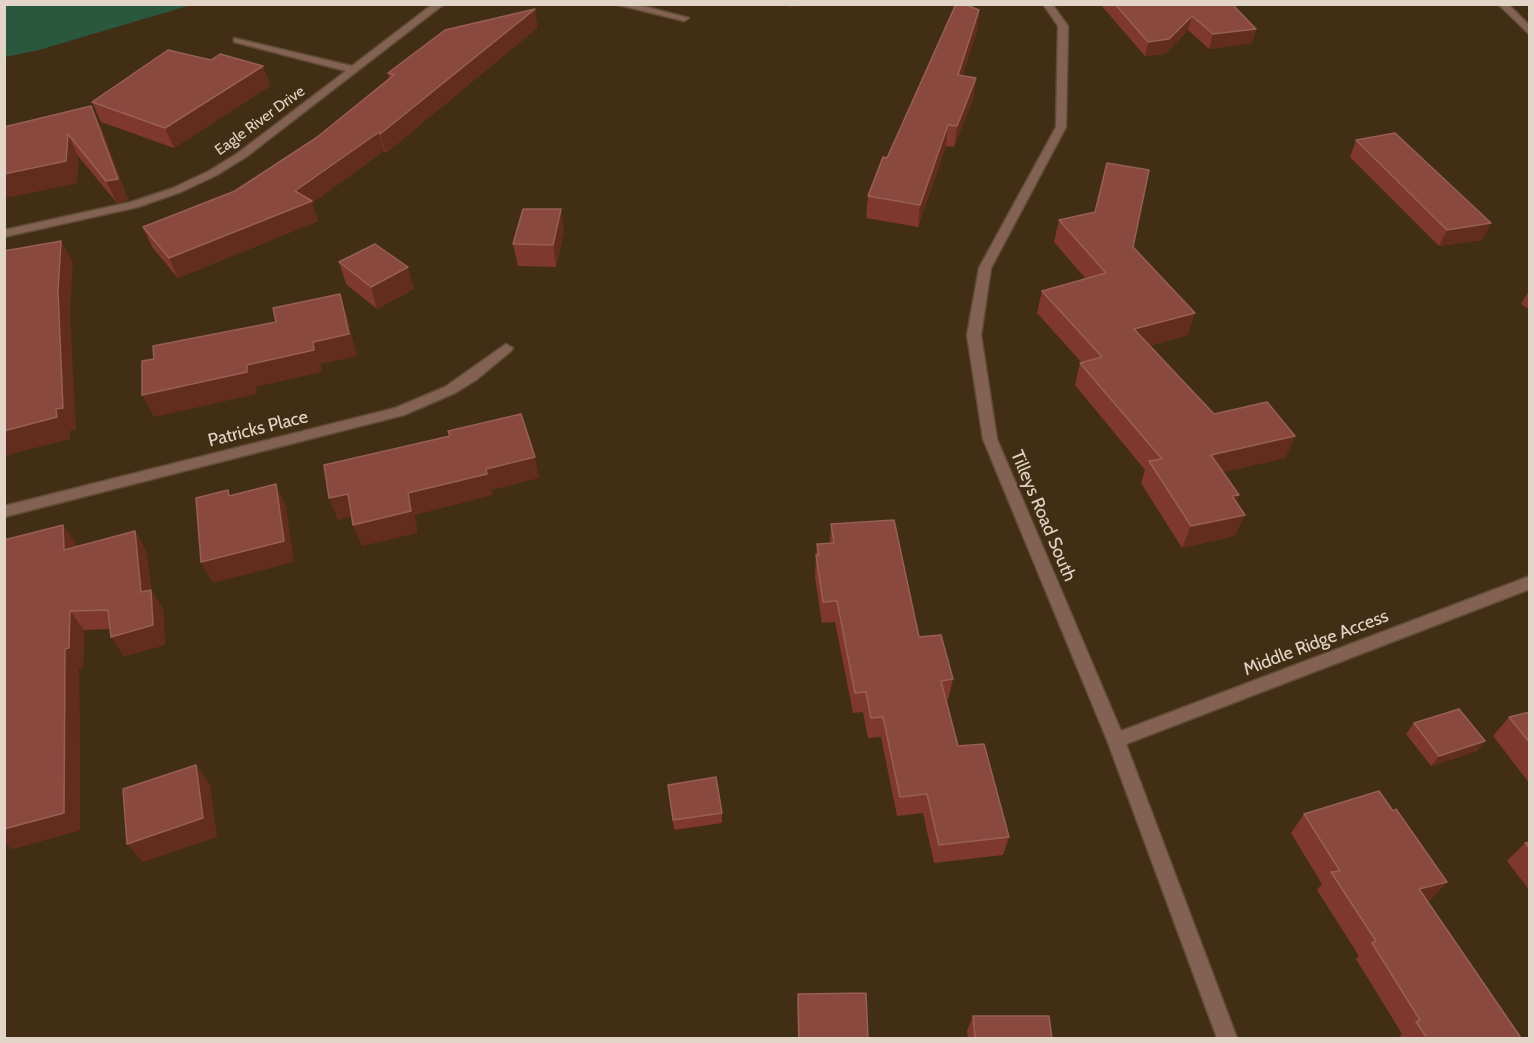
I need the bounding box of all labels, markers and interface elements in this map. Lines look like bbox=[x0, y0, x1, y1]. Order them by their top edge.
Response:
street label: Eagle River Drive bbox=[212, 82, 308, 160]
street label: Patricks Place bbox=[206, 406, 310, 452]
street label: Tilleys Road South bbox=[1006, 447, 1080, 585]
street label: Middle Ridge Access bbox=[1240, 605, 1392, 681]

